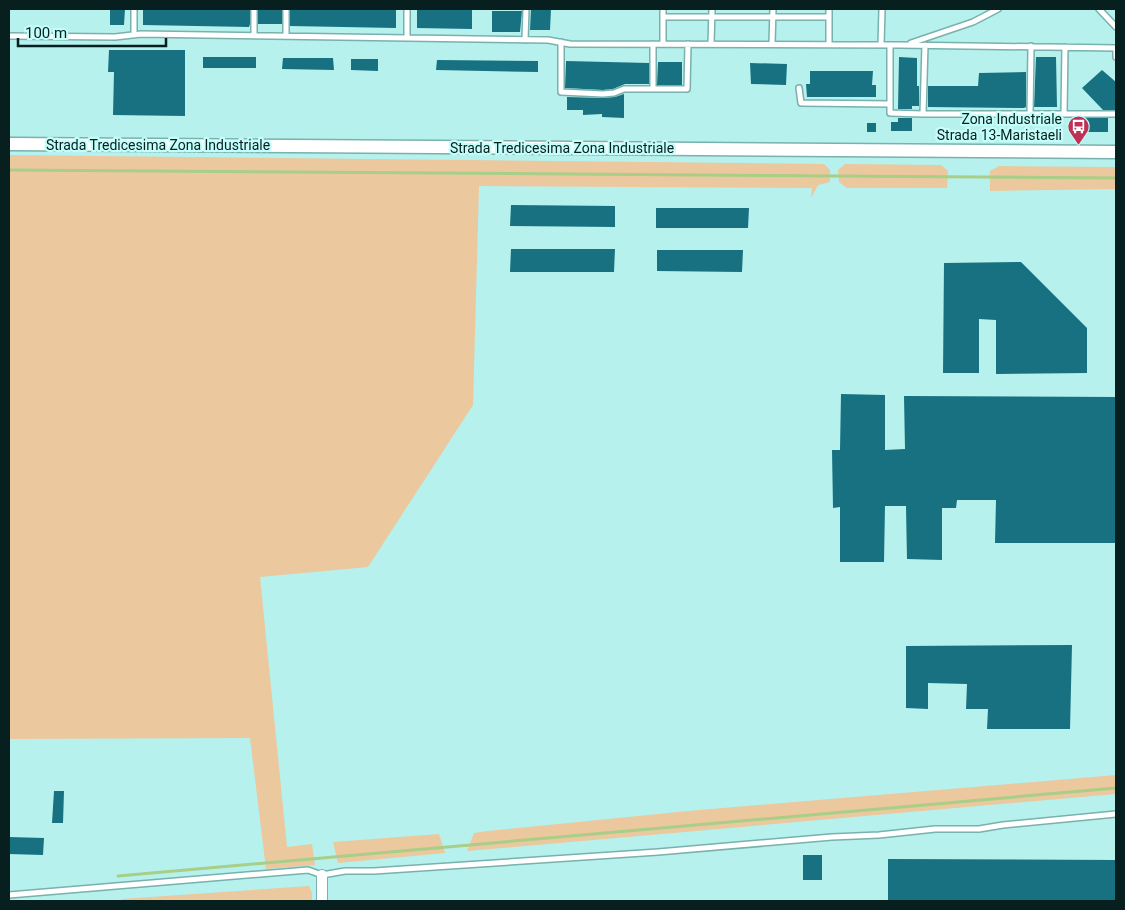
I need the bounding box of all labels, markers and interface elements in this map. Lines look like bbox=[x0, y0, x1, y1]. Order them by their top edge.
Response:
scale bar bbox=[18, 15, 165, 47]
text: 100 m bbox=[25, 24, 67, 42]
place label: Zona Industriale Strada 13-Maristaeli bbox=[937, 111, 1062, 143]
bus stop icon: Zona Industriale Strada 13-Maristaeli bbox=[1066, 115, 1090, 146]
street label: Strada Tredicesima Zona Industriale bbox=[46, 137, 270, 153]
street label: Strada Tredicesima Zona Industriale bbox=[450, 140, 674, 156]

